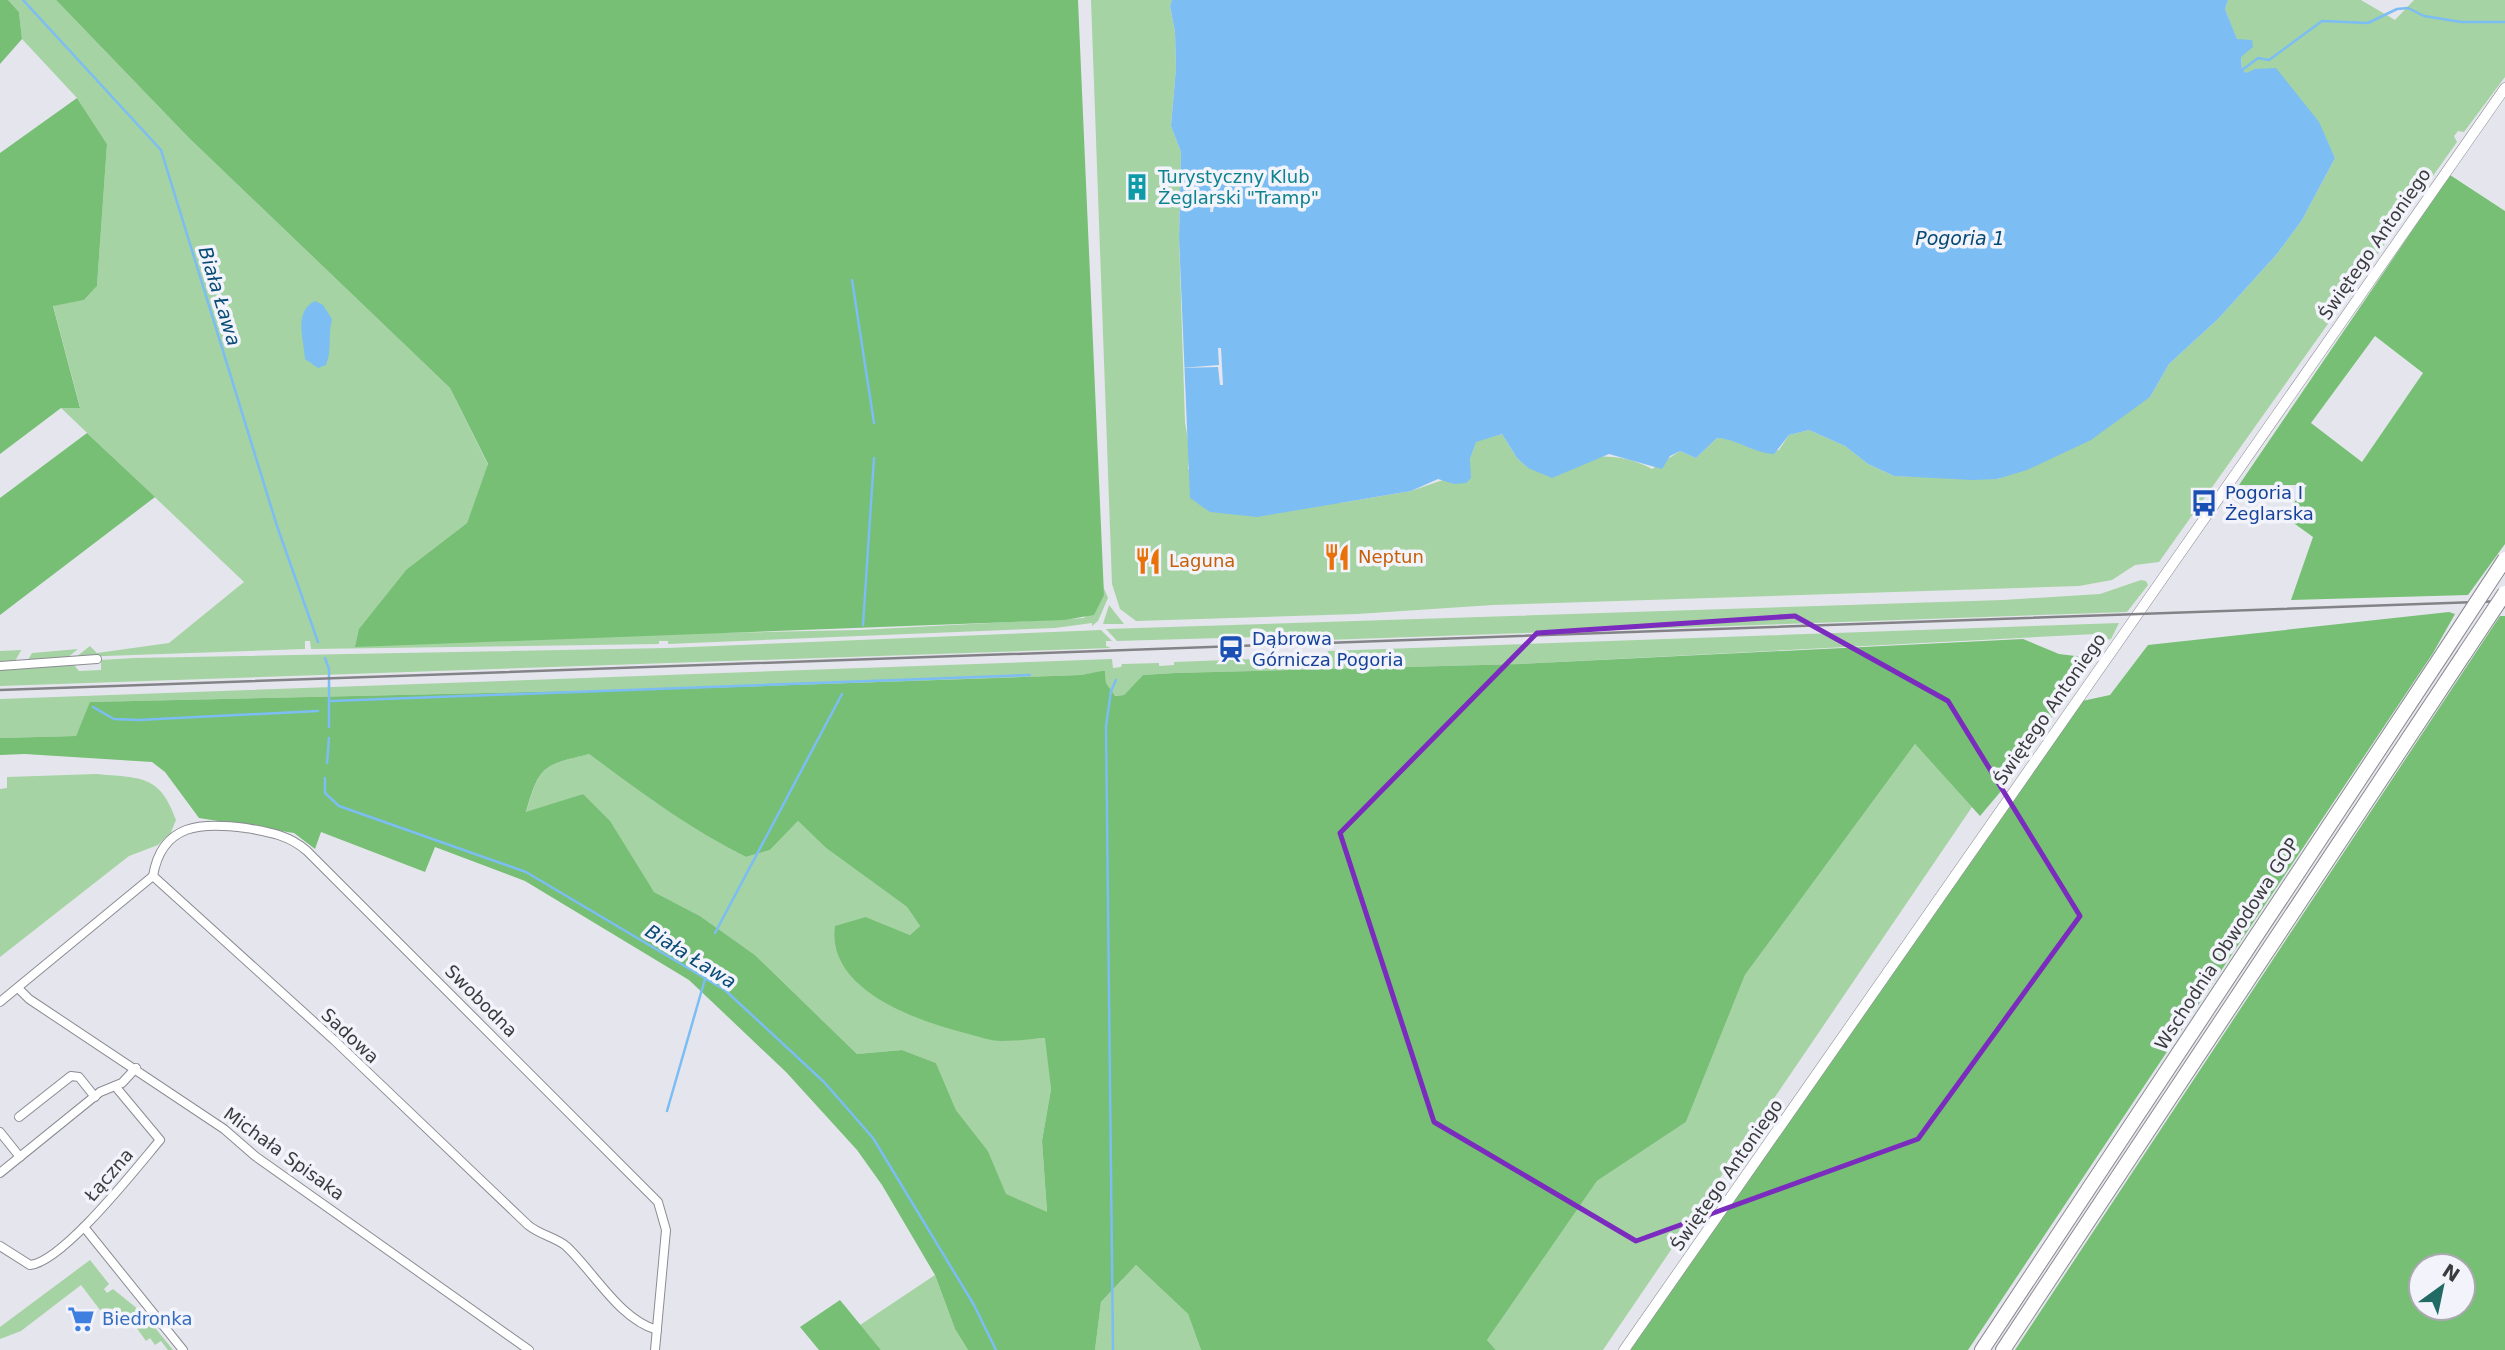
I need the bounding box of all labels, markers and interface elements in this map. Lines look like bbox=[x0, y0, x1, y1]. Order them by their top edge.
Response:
street label: Świętego Antoniego bbox=[2314, 164, 2435, 324]
place label: Turystyczny Klub Żeglarski "Tramp" bbox=[1157, 166, 1319, 208]
building icon: Turystyczny Klub Żeglarski "Tramp" bbox=[1122, 172, 1152, 202]
water label: Pogoria 1 bbox=[1915, 227, 2005, 249]
water label: Biała Ława bbox=[194, 244, 246, 348]
place label: Pogoria I Żeglarska bbox=[2225, 482, 2314, 524]
bus stop icon: Pogoria I Żeglarska bbox=[2189, 488, 2219, 518]
restaurant icon: Neptun bbox=[1322, 542, 1352, 572]
restaurant icon: Laguna bbox=[1133, 546, 1163, 576]
place label: Neptun bbox=[1358, 546, 1424, 567]
place label: Laguna bbox=[1169, 550, 1235, 571]
place label: Dąbrowa Górnicza Pogoria bbox=[1252, 628, 1404, 670]
street label: Świętego Antoniego bbox=[1989, 629, 2110, 789]
station icon: Dąbrowa Górnicza Pogoria bbox=[1216, 634, 1246, 664]
street label: Wschodnia Obwodowa GOP bbox=[2150, 834, 2303, 1054]
water label: Biała Ława bbox=[642, 919, 740, 993]
street label: Swobodna bbox=[441, 960, 522, 1041]
street label: Sadowa bbox=[317, 1004, 383, 1067]
street label: Świętego Antoniego bbox=[1666, 1095, 1787, 1255]
street label: Michała Spisaka bbox=[220, 1103, 349, 1204]
street label: Łączna bbox=[79, 1144, 137, 1206]
north arrow bbox=[2407, 1252, 2477, 1322]
text: N bbox=[2439, 1259, 2464, 1286]
supermarket icon: Biedronka bbox=[66, 1304, 96, 1334]
place label: Biedronka bbox=[102, 1308, 192, 1329]

